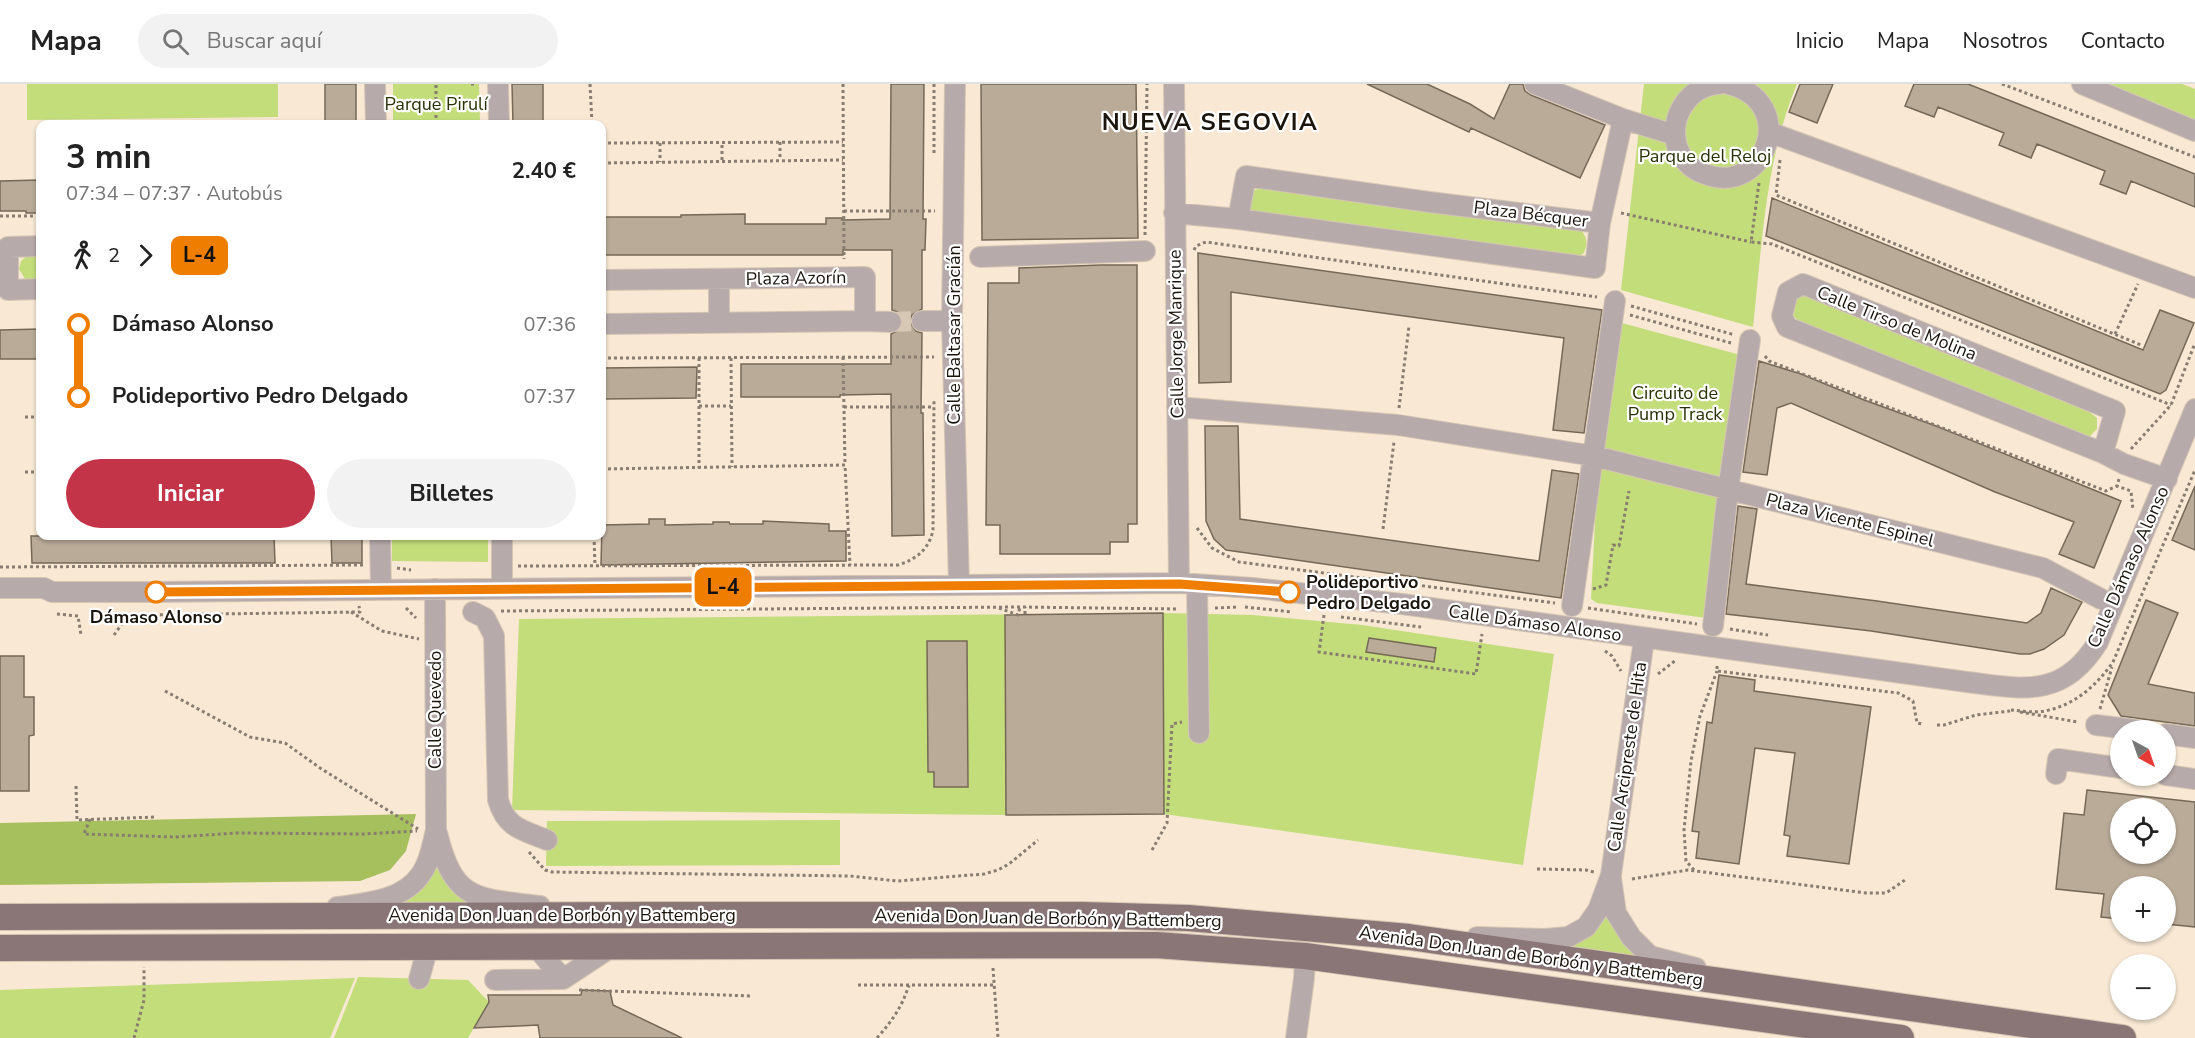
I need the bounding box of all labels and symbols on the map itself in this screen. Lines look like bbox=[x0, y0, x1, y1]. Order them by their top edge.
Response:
park label: Parque Pirulí bbox=[384, 92, 488, 116]
district label: NUEVA SEGOVIA bbox=[1102, 106, 1318, 138]
park label: Parque del Reloj bbox=[1639, 144, 1771, 168]
street label: Plaza Bécquer bbox=[1472, 195, 1590, 233]
street label: Calle Baltasar Gracián bbox=[942, 245, 966, 425]
street label: Calle Jorge Manrique bbox=[1163, 249, 1189, 419]
street label: Plaza Azorín bbox=[745, 265, 847, 291]
street label: Calle Tirso de Molina bbox=[1814, 280, 1980, 366]
park label: Circuito de Pump Track bbox=[1628, 381, 1723, 426]
street label: Calle Dámaso Alonso bbox=[2082, 482, 2174, 652]
street label: Plaza Vicente Espinel bbox=[1763, 487, 1937, 553]
line badge: L-4 bbox=[688, 568, 758, 606]
place label: Polideportivo Pedro Delgado bbox=[1306, 570, 1431, 615]
marker: Dámaso Alonso bbox=[145, 581, 167, 603]
marker: Polideportivo Pedro Delgado bbox=[1278, 581, 1300, 603]
street label: Calle Dámaso Alonso bbox=[1447, 599, 1623, 647]
place label: Dámaso Alonso bbox=[90, 605, 222, 629]
street label: Calle Quevedo bbox=[423, 651, 447, 769]
street label: Calle Arcipreste de Hita bbox=[1602, 660, 1652, 854]
north arrow bbox=[2110, 720, 2176, 786]
street label: Avenida Don Juan de Borbón y Battemberg bbox=[388, 903, 736, 927]
street label: Avenida Don Juan de Borbón y Battemberg bbox=[874, 903, 1222, 933]
street label: Avenida Don Juan de Borbón y Battemberg bbox=[1357, 920, 1705, 992]

